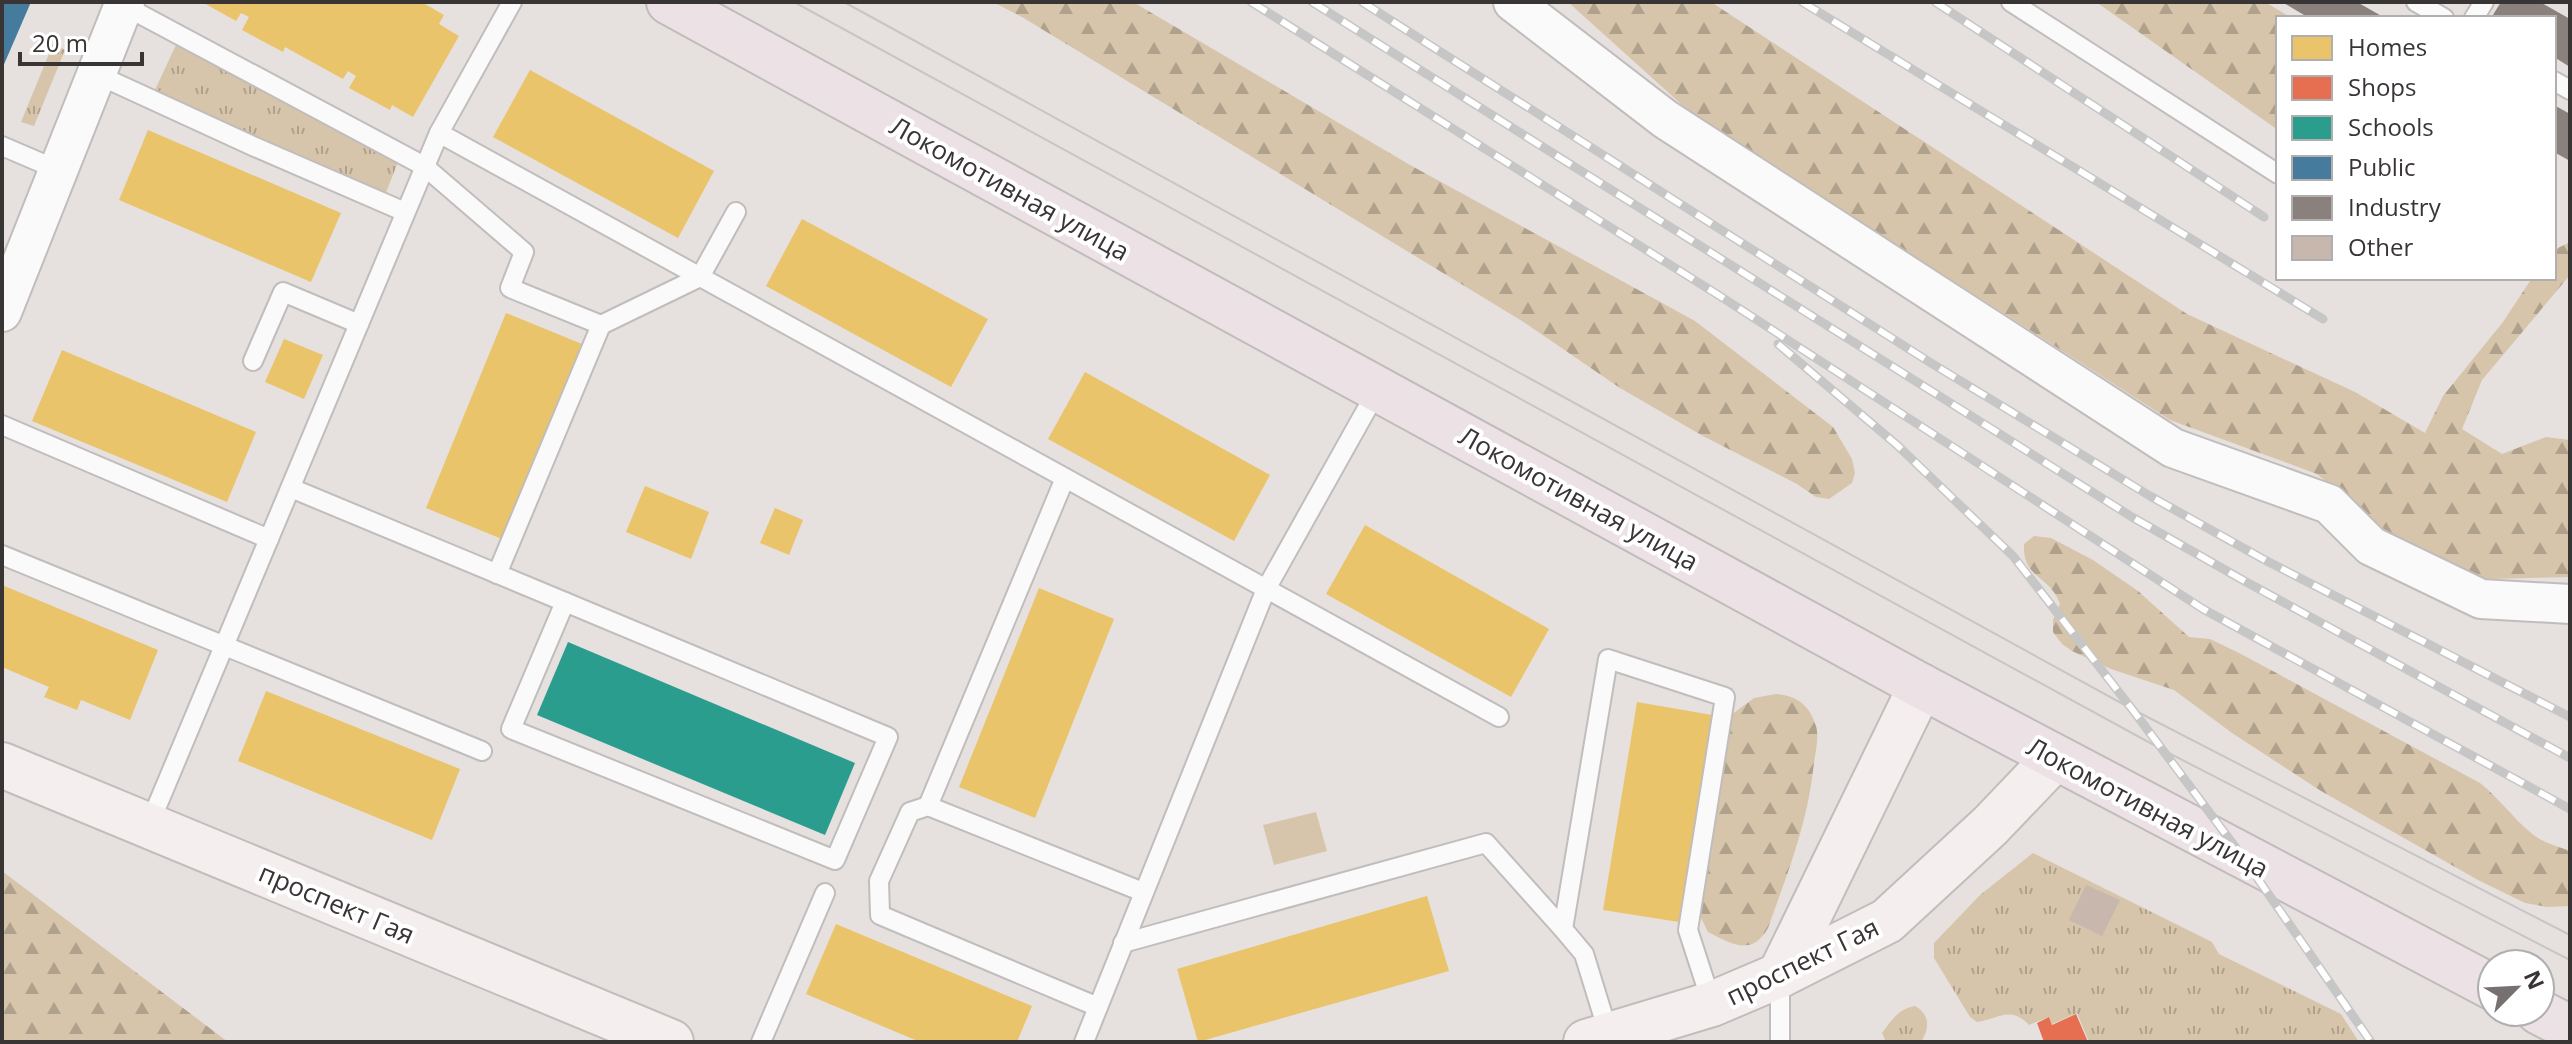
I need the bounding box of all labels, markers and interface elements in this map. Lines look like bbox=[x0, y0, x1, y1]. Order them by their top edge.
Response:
scale bar bbox=[20, 16, 142, 66]
legend bbox=[2276, 16, 2556, 280]
text: 20 m bbox=[32, 26, 88, 59]
text: Homes bbox=[2348, 30, 2427, 63]
text: Shops bbox=[2348, 70, 2416, 103]
street label: Локомотивная улица bbox=[884, 107, 1136, 269]
text: Schools bbox=[2348, 110, 2434, 143]
text: Public bbox=[2348, 150, 2415, 183]
text: Industry bbox=[2348, 190, 2442, 223]
text: Other bbox=[2348, 230, 2413, 263]
street label: Локомотивная улица bbox=[1453, 417, 1705, 579]
street label: Локомотивная улица bbox=[2021, 728, 2275, 886]
street label: проспект Гая bbox=[254, 854, 420, 952]
street label: проспект Гая bbox=[1720, 909, 1884, 1013]
north arrow bbox=[2476, 948, 2556, 1028]
text: N bbox=[2518, 965, 2553, 994]

